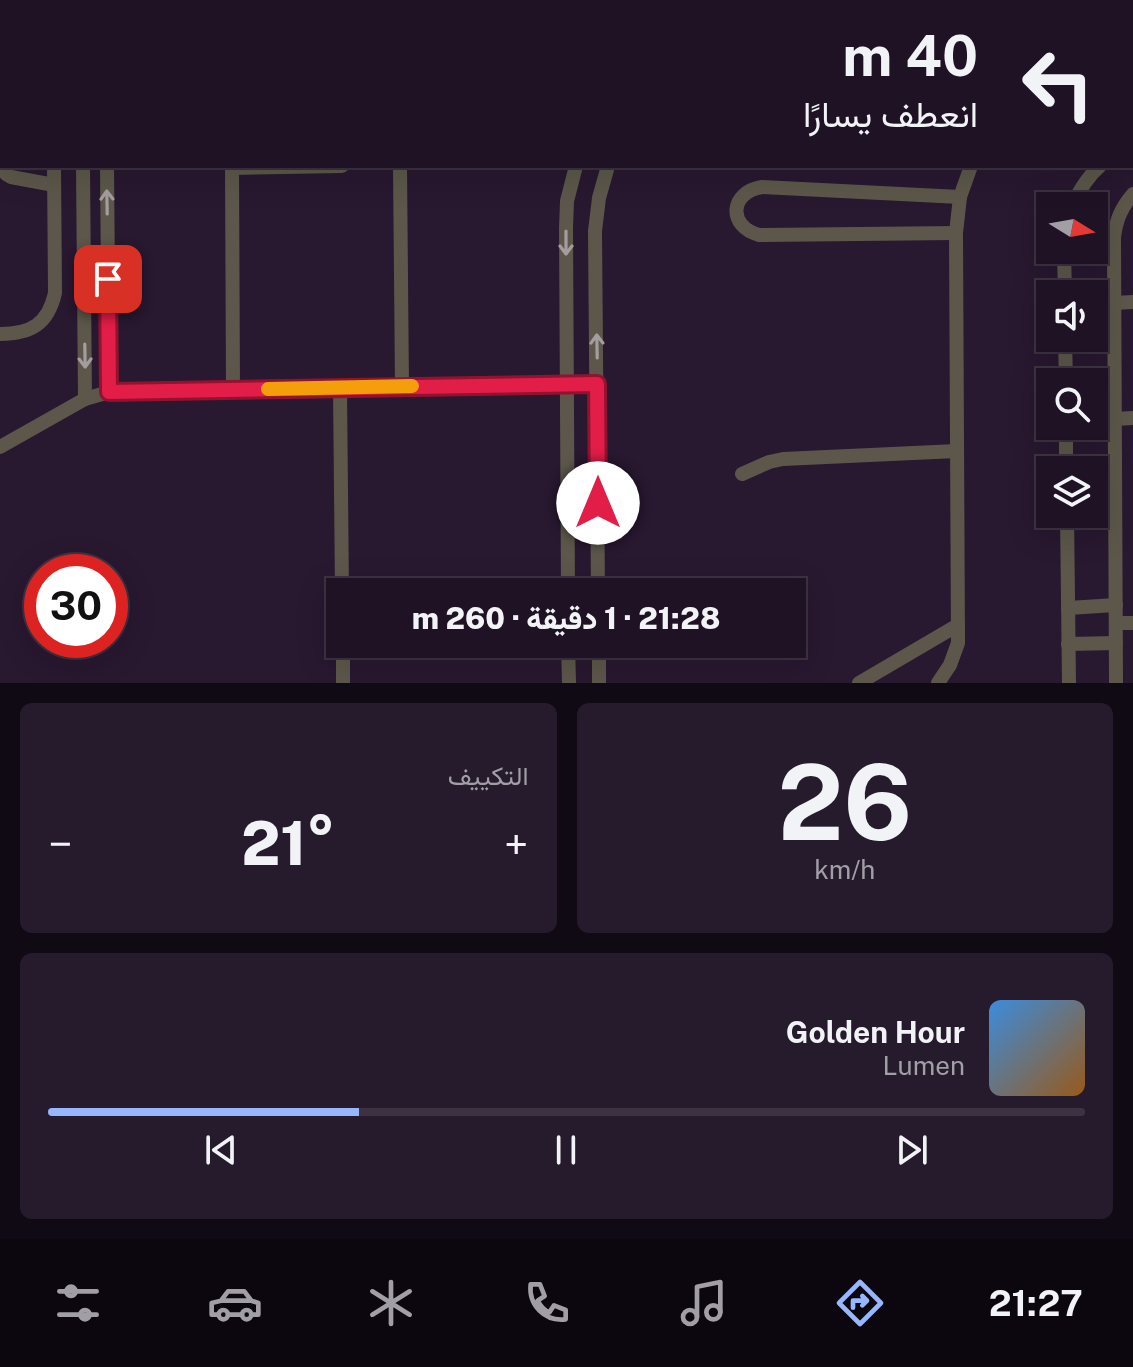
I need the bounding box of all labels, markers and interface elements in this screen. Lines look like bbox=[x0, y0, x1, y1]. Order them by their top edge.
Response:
text: 40 m bbox=[842, 23, 978, 89]
icon: left bbox=[1006, 32, 1110, 136]
text: انعطف يسارًا bbox=[803, 93, 978, 135]
one-way arrow bbox=[99, 189, 115, 216]
north arrow bbox=[1036, 192, 1108, 264]
map controls bbox=[1036, 192, 1108, 528]
one-way arrow bbox=[558, 229, 574, 256]
pin bbox=[74, 245, 142, 313]
icon: arrive bbox=[86, 257, 130, 301]
button: sound bbox=[1036, 280, 1108, 352]
one-way arrow bbox=[589, 333, 604, 360]
one-way arrow bbox=[77, 342, 93, 369]
button: search bbox=[1036, 368, 1108, 440]
button: layers bbox=[1036, 456, 1108, 528]
position arrow bbox=[556, 461, 640, 545]
speed limit sign: 30 bbox=[24, 554, 128, 658]
text: 21:28 · 1 دقيقة · 260 m bbox=[412, 600, 720, 636]
text: 26 bbox=[777, 741, 912, 863]
text: التكييف bbox=[448, 760, 529, 791]
text: 21° bbox=[241, 808, 335, 879]
text: − bbox=[48, 818, 72, 870]
text: + bbox=[504, 818, 528, 870]
text: km/h bbox=[814, 854, 875, 885]
text: Golden Hour bbox=[786, 1014, 965, 1050]
text: Lumen bbox=[882, 1050, 965, 1081]
icon: previous bbox=[199, 1128, 243, 1172]
icon: pause bbox=[544, 1128, 588, 1172]
icon: next bbox=[890, 1128, 934, 1172]
icon: filters bbox=[50, 1275, 106, 1331]
icon: car bbox=[207, 1275, 263, 1331]
icon: climate bbox=[363, 1275, 419, 1331]
icon: phone bbox=[519, 1275, 575, 1331]
icon: music bbox=[676, 1275, 732, 1331]
icon: directions bbox=[832, 1275, 888, 1331]
text: 21:27 bbox=[989, 1282, 1083, 1324]

